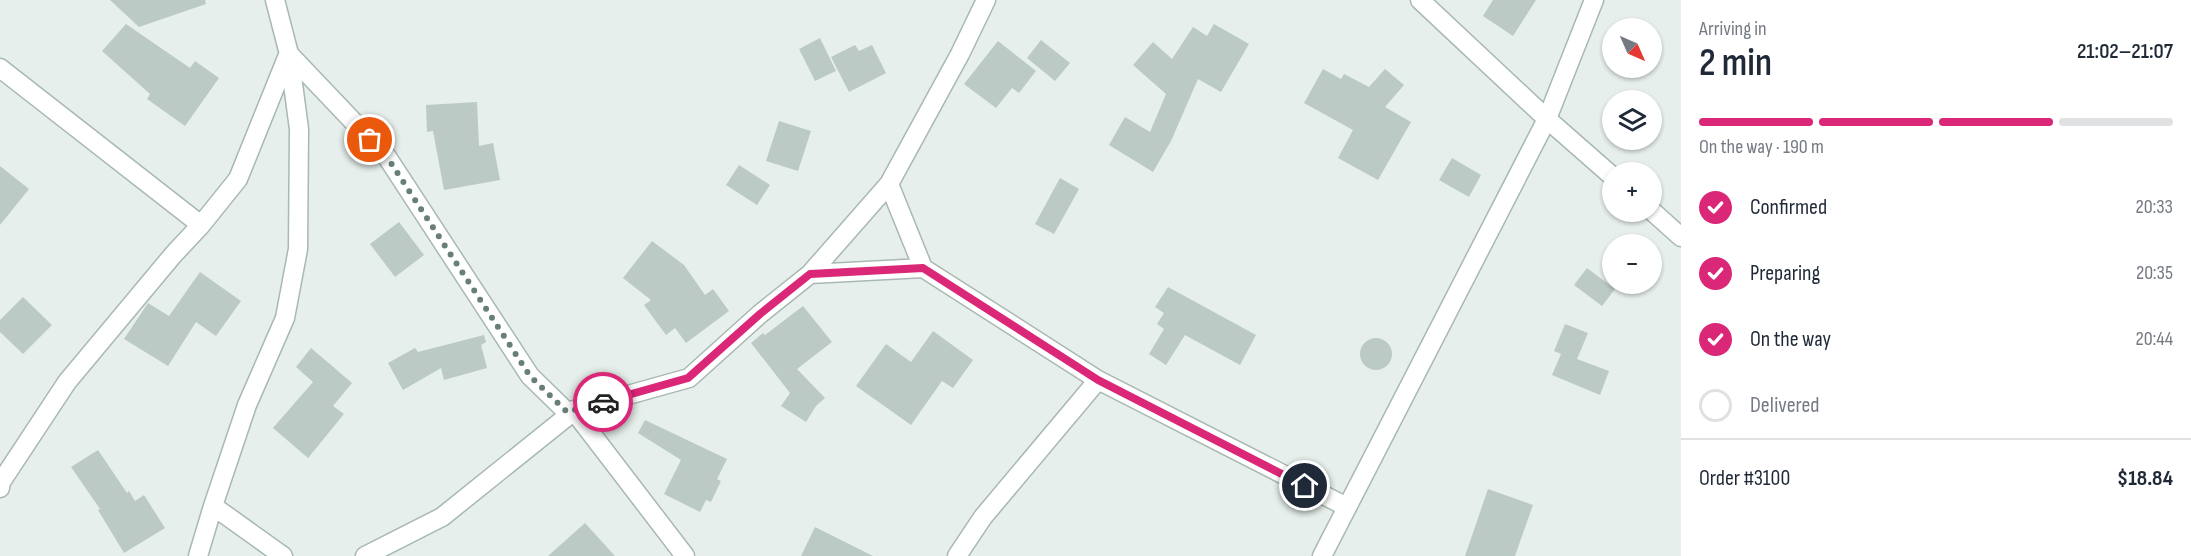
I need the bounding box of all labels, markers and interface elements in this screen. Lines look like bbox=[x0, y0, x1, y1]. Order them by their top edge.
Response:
text: Arriving in bbox=[1699, 17, 1767, 41]
north arrow bbox=[1602, 18, 1662, 78]
map controls bbox=[1602, 18, 1662, 294]
text: 21:02–21:07 bbox=[2077, 38, 2173, 65]
text: 2 min bbox=[1699, 40, 1772, 87]
button: layers bbox=[1602, 90, 1662, 150]
pin bbox=[344, 114, 395, 165]
icon: bag bbox=[353, 123, 386, 156]
text: On the way · 190 m bbox=[1699, 135, 1824, 159]
button: + bbox=[1602, 162, 1662, 222]
icon: check bbox=[1699, 191, 1732, 224]
text: Confirmed bbox=[1750, 194, 1827, 221]
text: 20:33 bbox=[2136, 195, 2173, 219]
button: − bbox=[1602, 234, 1662, 294]
icon: check bbox=[1699, 257, 1732, 290]
text: Preparing bbox=[1750, 260, 1820, 287]
text: 20:35 bbox=[2136, 261, 2173, 285]
icon: check bbox=[1699, 323, 1732, 356]
text: On the way bbox=[1750, 326, 1831, 353]
text: 20:44 bbox=[2136, 327, 2173, 351]
courier bbox=[573, 372, 633, 432]
icon: car bbox=[587, 386, 620, 419]
text: Delivered bbox=[1750, 392, 1819, 419]
pin bbox=[1279, 460, 1330, 511]
text: Order #3100 bbox=[1699, 465, 1790, 492]
text: $18.84 bbox=[2117, 465, 2173, 492]
icon: home bbox=[1288, 469, 1321, 502]

